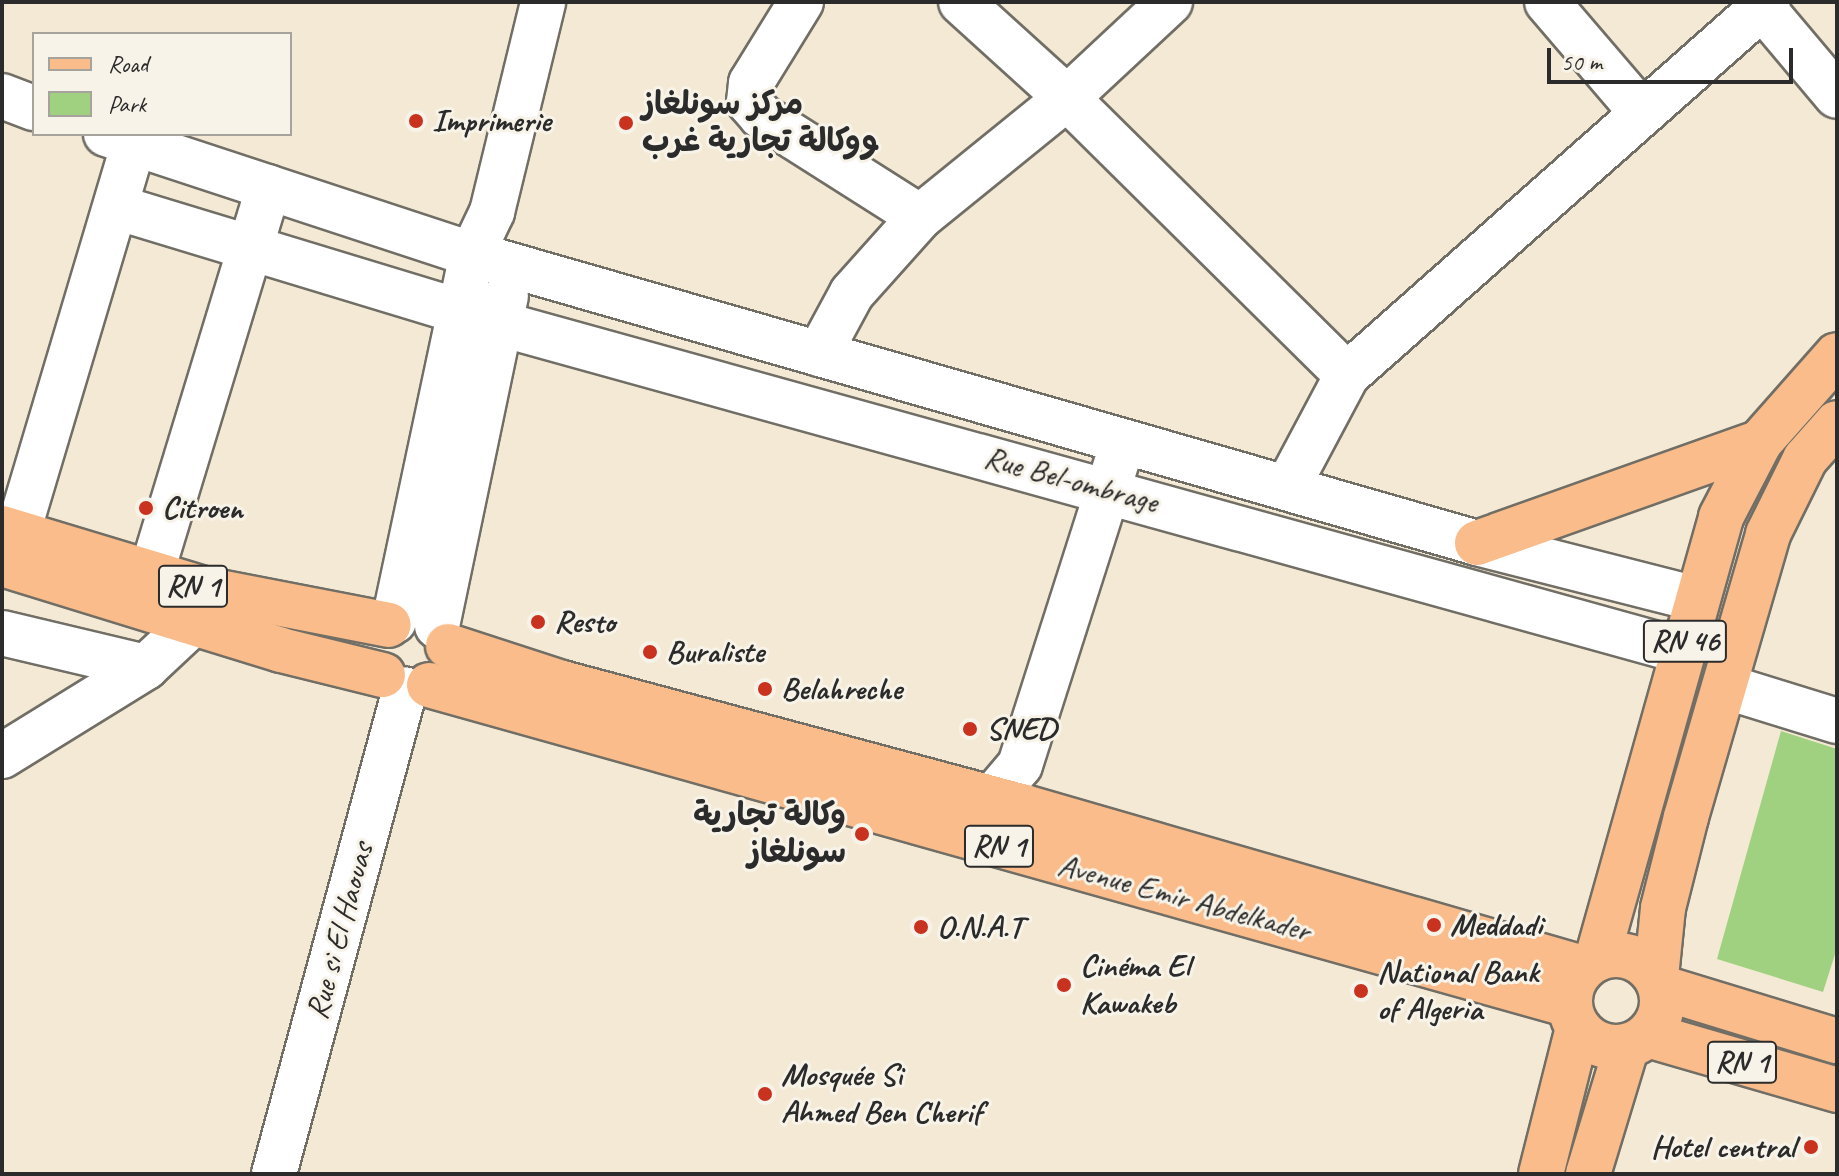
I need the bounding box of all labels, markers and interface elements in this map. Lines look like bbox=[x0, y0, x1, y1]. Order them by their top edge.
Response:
legend bbox=[32, 32, 292, 136]
scale bar bbox=[1551, 32, 1797, 82]
text: 50 m bbox=[1561, 47, 1602, 77]
text: Road bbox=[108, 49, 148, 79]
place label: مركز سونلغاز ووكالة تجارية غرب bbox=[642, 86, 880, 161]
text: Park bbox=[108, 89, 146, 119]
place label: Imprimerie bbox=[432, 102, 551, 140]
marker: Imprimerie bbox=[407, 112, 425, 130]
marker: مركز سونلغاز ووكالة تجارية غرب bbox=[617, 114, 635, 132]
street label: Rue Bel-ombrage bbox=[980, 438, 1162, 522]
place label: Citroen bbox=[162, 489, 243, 527]
marker: Citroen bbox=[137, 499, 155, 517]
road number: RN 1 bbox=[157, 560, 229, 612]
place label: Resto bbox=[554, 603, 615, 641]
marker: Resto bbox=[529, 613, 547, 631]
road number: RN 46 bbox=[1641, 615, 1729, 667]
place label: Buraliste bbox=[666, 633, 764, 671]
marker: Buraliste bbox=[641, 643, 659, 661]
place label: Belahreche bbox=[781, 670, 902, 708]
marker: Belahreche bbox=[756, 680, 774, 698]
place label: SNED bbox=[986, 710, 1056, 748]
marker: SNED bbox=[961, 720, 979, 738]
place label: وكالة تجارية سونلغاز bbox=[693, 797, 846, 872]
road number: RN 1 bbox=[963, 820, 1035, 872]
marker: وكالة تجارية سونلغاز bbox=[853, 825, 871, 843]
street label: Rue si El Haouas bbox=[298, 839, 382, 1023]
street label: Avenue Emir Abdelkader bbox=[1054, 846, 1314, 950]
place label: Meddadi bbox=[1450, 906, 1542, 944]
place label: O.N.A.T bbox=[937, 908, 1023, 946]
marker: Meddadi bbox=[1425, 916, 1443, 934]
marker: O.N.A.T bbox=[912, 918, 930, 936]
place label: Cinéma El Kawakeb bbox=[1080, 948, 1190, 1023]
place label: National Bank of Algeria bbox=[1377, 954, 1540, 1029]
marker: Cinéma El Kawakeb bbox=[1055, 976, 1073, 994]
marker: National Bank of Algeria bbox=[1352, 982, 1370, 1000]
road number: RN 1 bbox=[1706, 1036, 1778, 1088]
place label: Mosquée Si Ahmed Ben Cherif bbox=[781, 1057, 982, 1132]
marker: Mosquée Si Ahmed Ben Cherif bbox=[756, 1085, 774, 1103]
place label: Hotel central bbox=[1652, 1128, 1795, 1166]
marker: Hotel central bbox=[1802, 1138, 1820, 1156]

